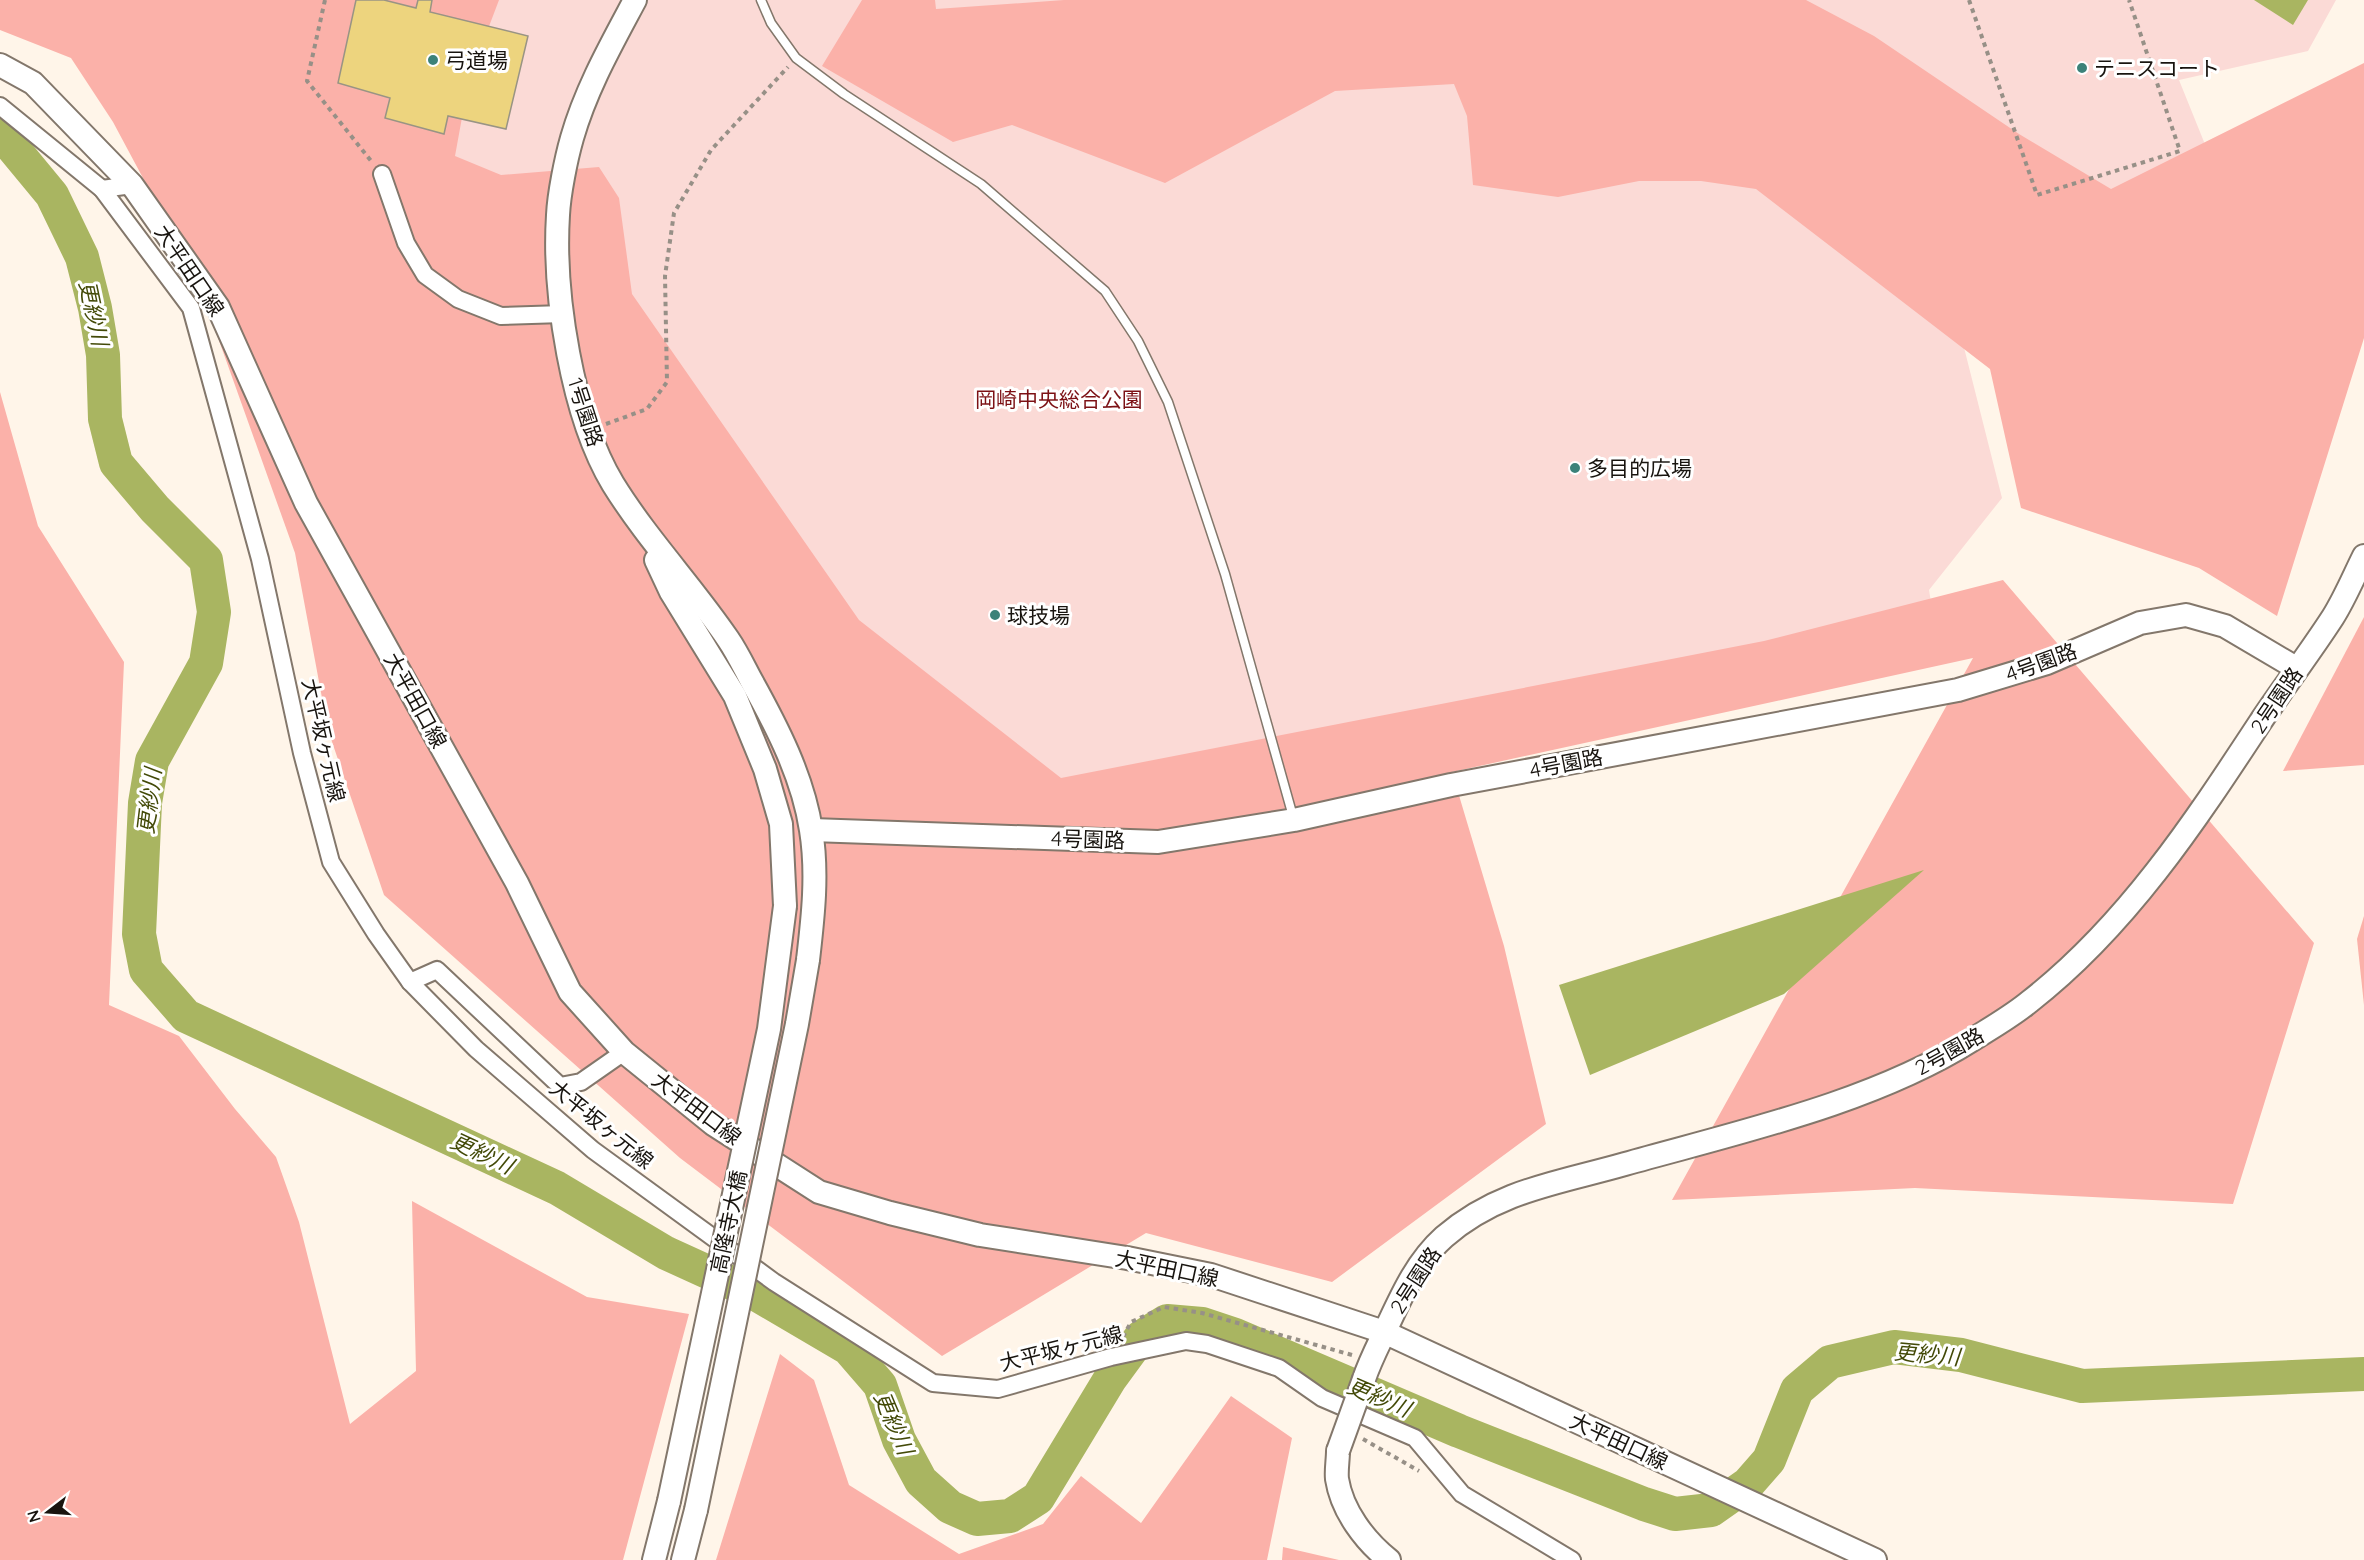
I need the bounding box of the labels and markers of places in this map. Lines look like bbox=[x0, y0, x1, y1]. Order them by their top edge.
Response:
place label: 弓道場 bbox=[445, 47, 508, 73]
marker: 弓道場 bbox=[426, 53, 440, 67]
place label: テニスコート bbox=[2094, 55, 2220, 81]
marker: テニスコート bbox=[2075, 61, 2089, 75]
place label: 多目的広場 bbox=[1587, 455, 1692, 481]
marker: 多目的広場 bbox=[1568, 461, 1582, 475]
place label: 球技場 bbox=[1007, 602, 1070, 628]
marker: 球技場 bbox=[988, 608, 1002, 622]

